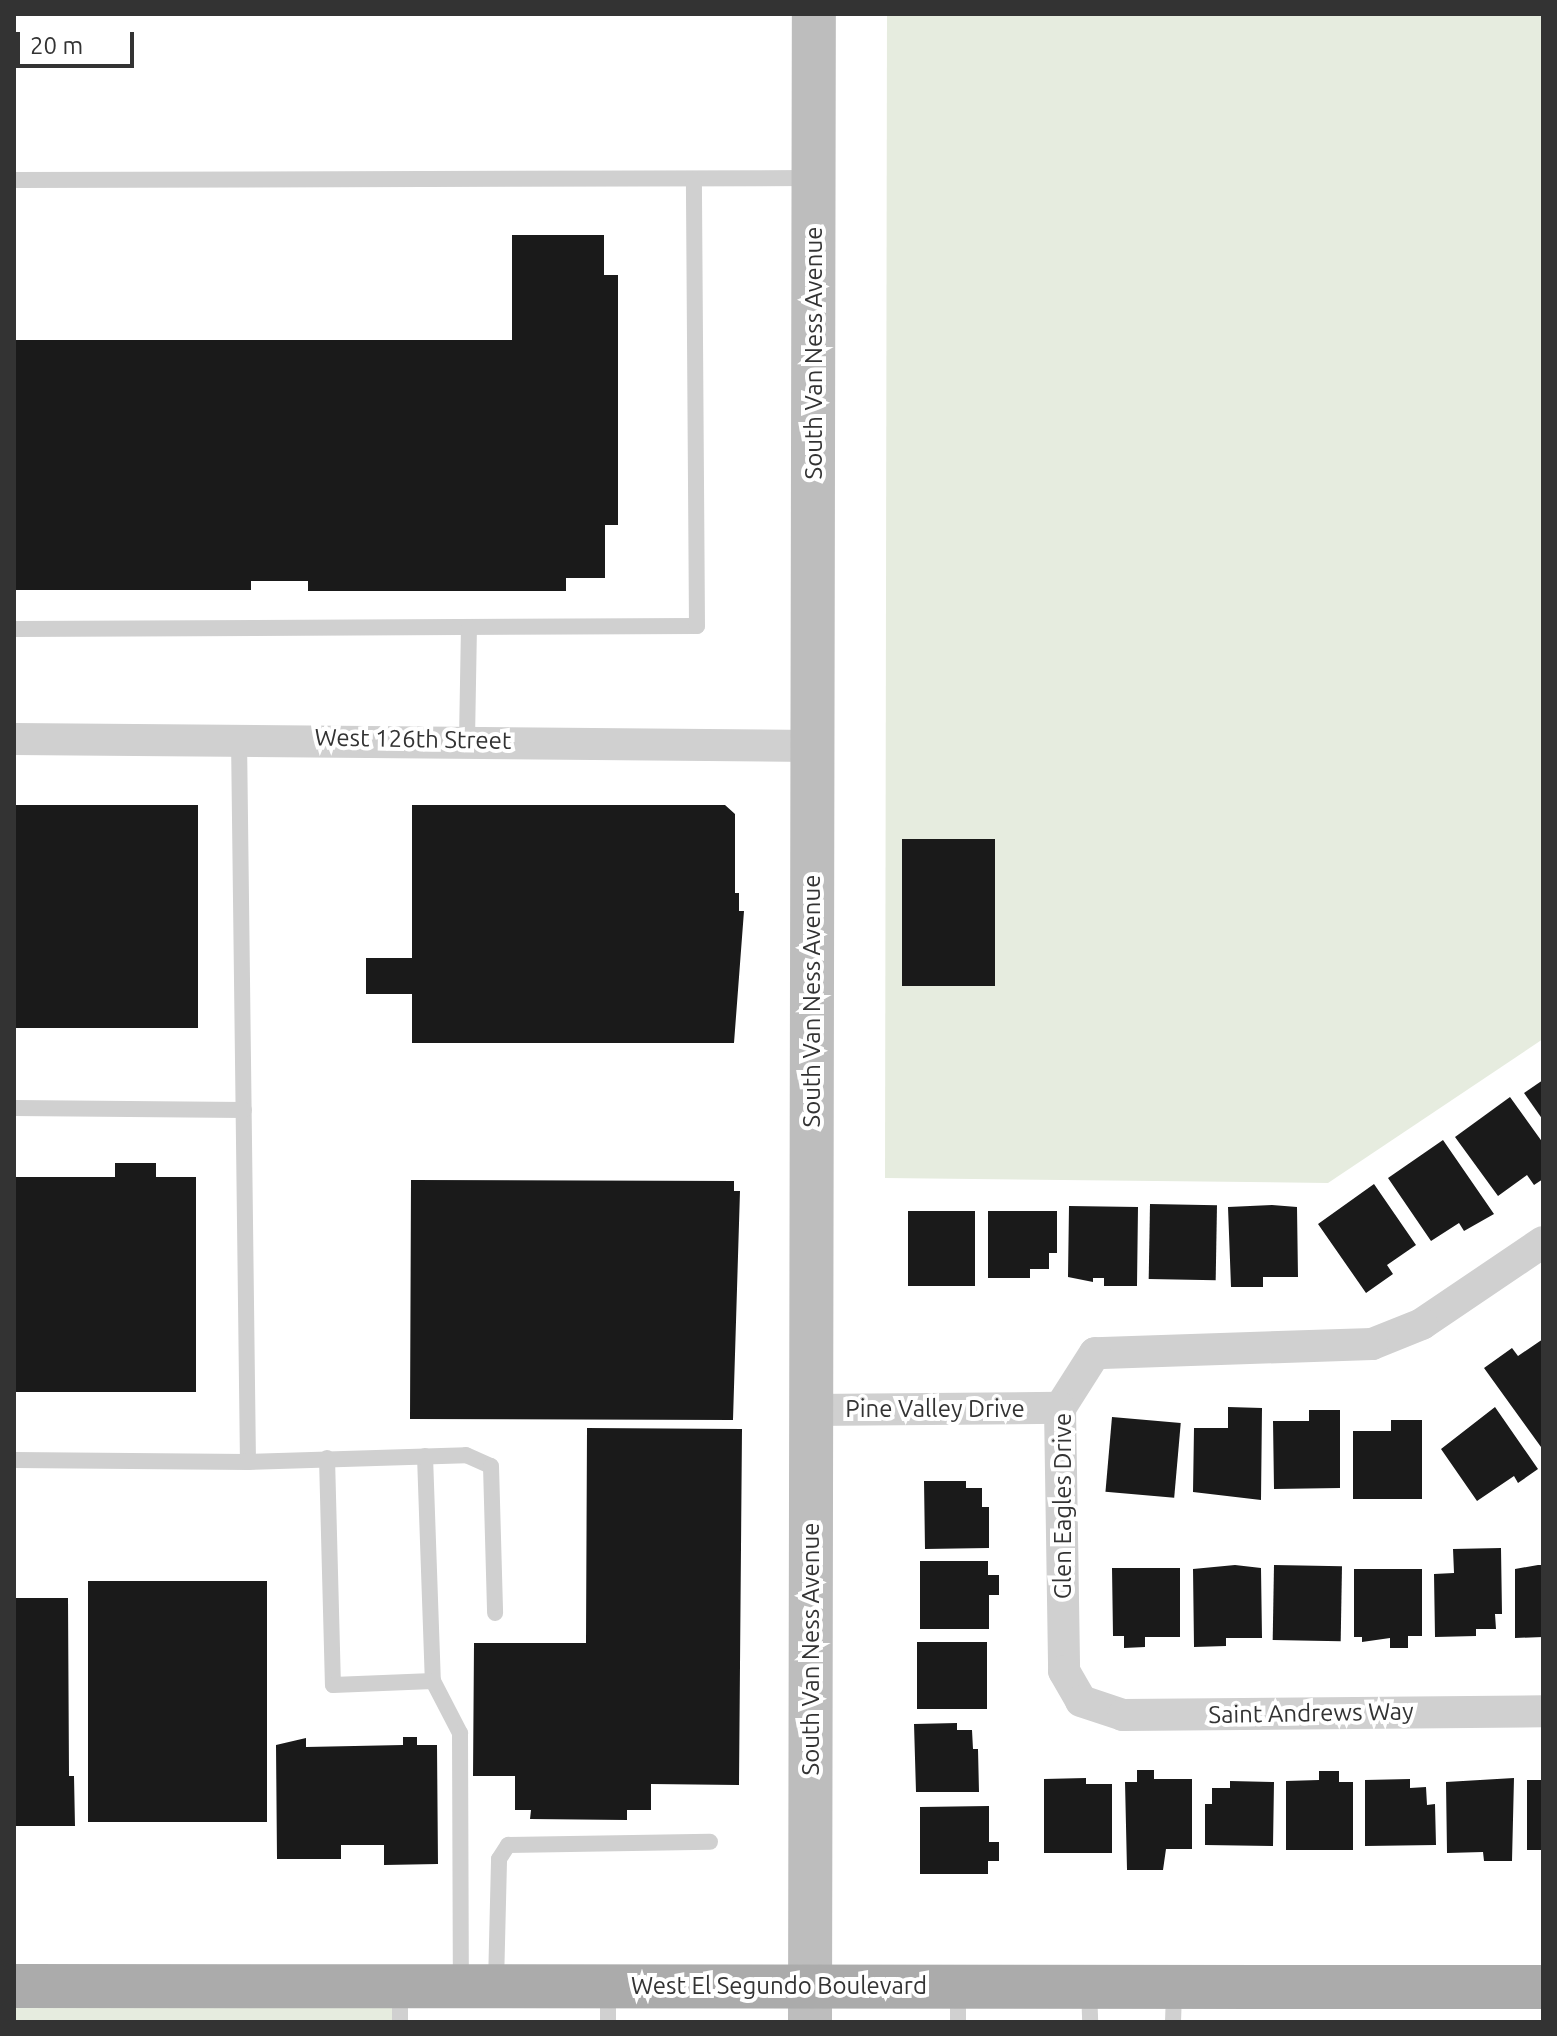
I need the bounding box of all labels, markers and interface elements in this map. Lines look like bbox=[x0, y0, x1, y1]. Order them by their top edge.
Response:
scale bar bbox=[20, 16, 138, 66]
text: 20 m bbox=[30, 32, 83, 59]
street label: South Van Ness Avenue bbox=[800, 227, 828, 479]
street label: West 126th Street bbox=[314, 723, 512, 755]
street label: South Van Ness Avenue bbox=[798, 875, 826, 1127]
street label: Pine Valley Drive bbox=[845, 1395, 1025, 1423]
street label: Glen Eagles Drive bbox=[1049, 1413, 1077, 1599]
street label: South Van Ness Avenue bbox=[797, 1523, 825, 1775]
street label: Saint Andrews Way bbox=[1208, 1697, 1414, 1729]
street label: West El Segundo Boulevard bbox=[631, 1972, 927, 2000]

